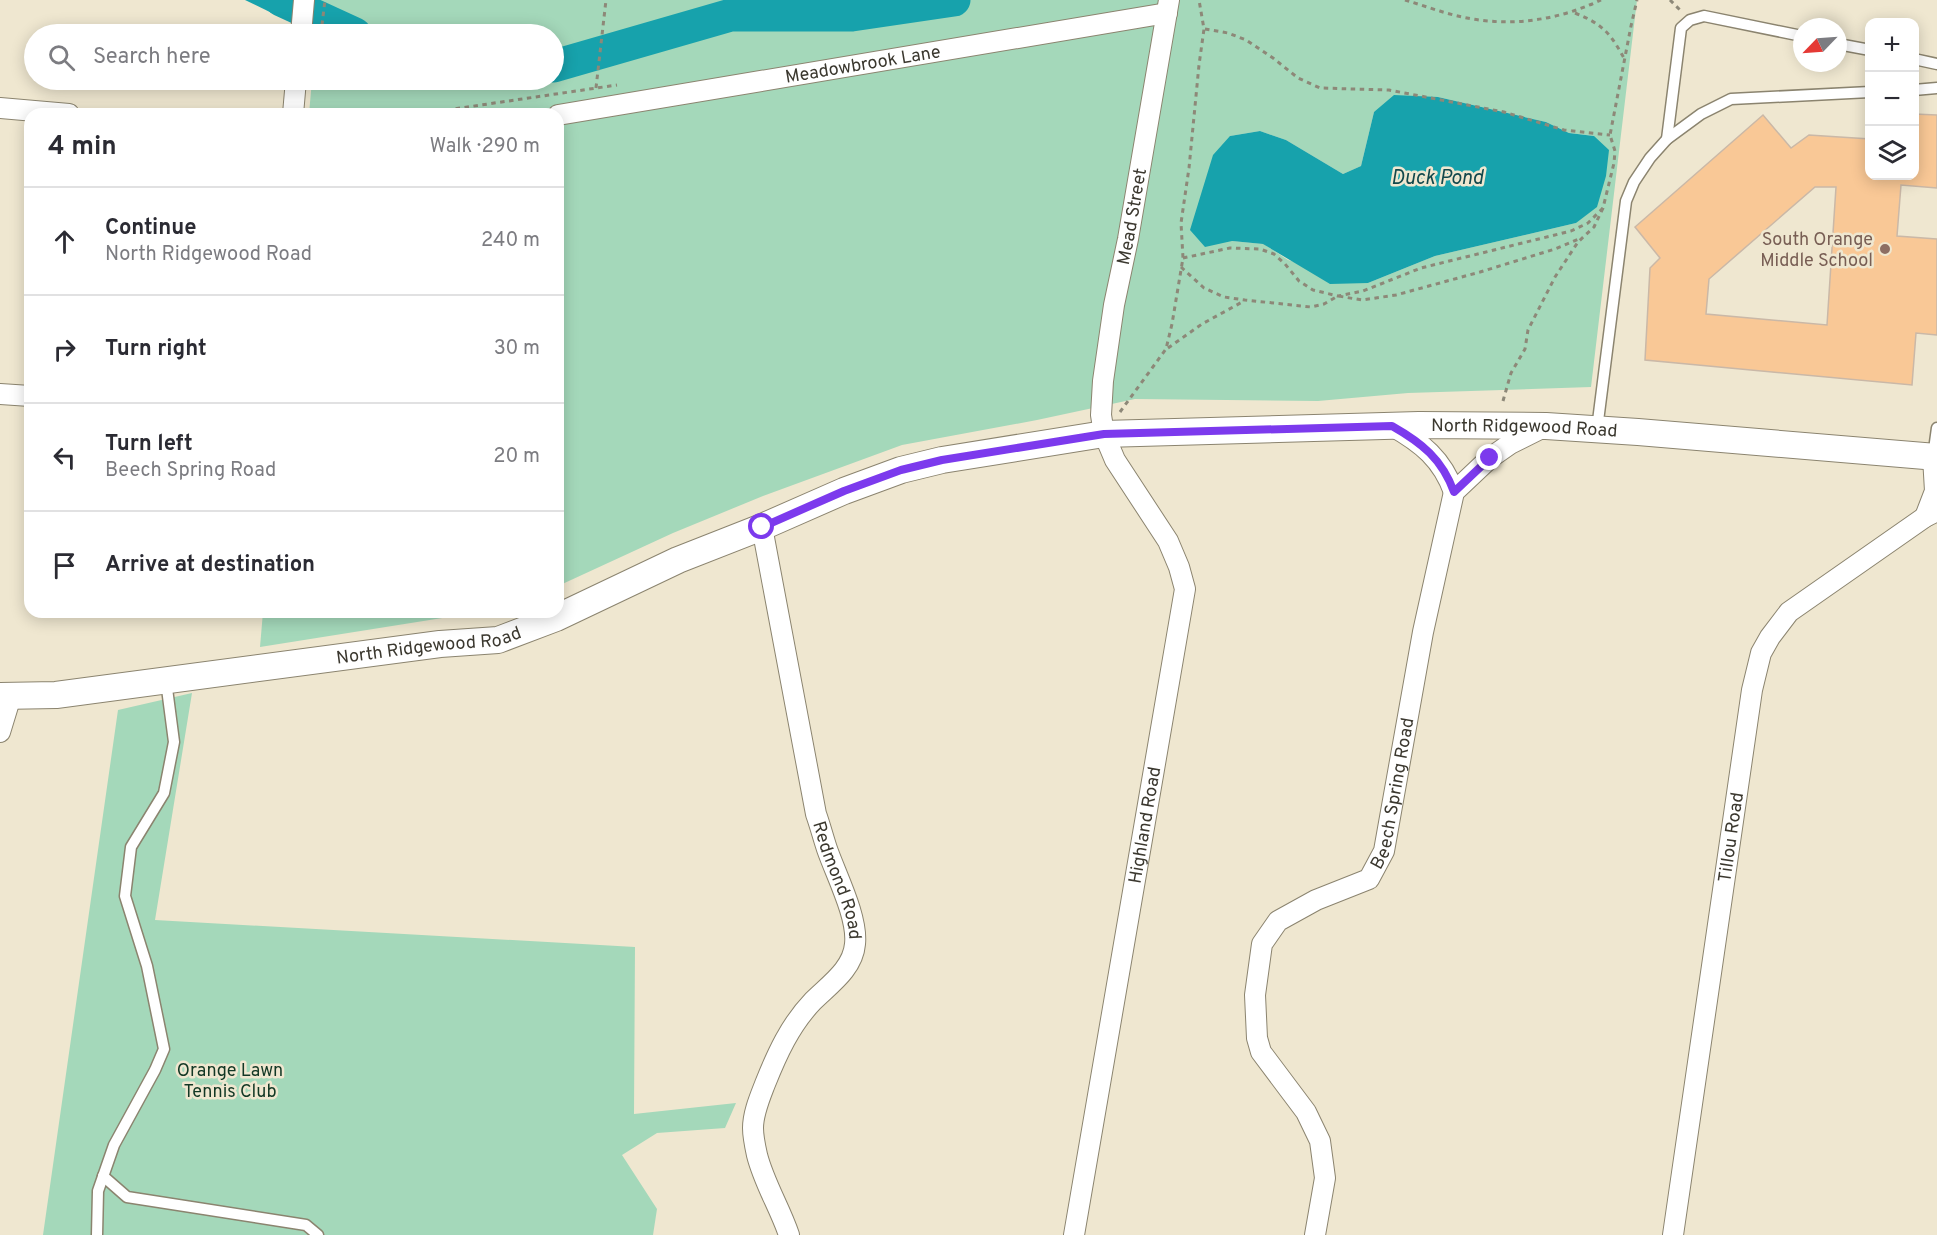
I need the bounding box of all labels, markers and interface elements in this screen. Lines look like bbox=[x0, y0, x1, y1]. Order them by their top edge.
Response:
north arrow bbox=[1793, 18, 1847, 72]
map controls bbox=[1865, 18, 1919, 180]
button: + bbox=[1865, 18, 1919, 72]
search box bbox=[24, 24, 564, 90]
icon: search bbox=[45, 41, 78, 74]
street label: Meadowbrook Lane bbox=[783, 41, 943, 90]
text: Search here bbox=[93, 44, 211, 71]
button: − bbox=[1865, 72, 1919, 126]
button: layers bbox=[1865, 126, 1919, 180]
text: 4 min bbox=[48, 131, 117, 164]
text: Walk · 290 m bbox=[429, 134, 540, 160]
water label: Duck Pond bbox=[1391, 166, 1484, 192]
street label: Mead Street bbox=[1113, 167, 1153, 267]
text: Continue bbox=[105, 215, 196, 242]
icon: ahead bbox=[48, 225, 81, 258]
text: 240 m bbox=[481, 228, 540, 254]
place label: South Orange Middle School bbox=[1760, 229, 1873, 273]
text: North Ridgewood Road bbox=[105, 242, 312, 268]
marker: South Orange Middle School bbox=[1878, 242, 1892, 256]
icon: right bbox=[48, 333, 81, 366]
text: Turn right bbox=[105, 336, 207, 363]
text: 30 m bbox=[494, 336, 540, 362]
street label: North Ridgewood Road bbox=[1431, 415, 1618, 444]
text: Turn left bbox=[105, 431, 193, 458]
icon: left bbox=[48, 441, 81, 474]
text: 20 m bbox=[493, 444, 540, 470]
route end bbox=[1476, 444, 1502, 470]
text: Beech Spring Road bbox=[105, 458, 276, 484]
route start bbox=[748, 513, 774, 539]
icon: arrive bbox=[48, 549, 81, 582]
text: Arrive at destination bbox=[105, 552, 315, 579]
street label: North Ridgewood Road bbox=[335, 622, 525, 671]
street label: Beech Spring Road bbox=[1366, 716, 1421, 874]
street label: Highland Road bbox=[1125, 765, 1167, 886]
street label: Tillou Road bbox=[1714, 791, 1750, 884]
street label: Redmond Road bbox=[806, 819, 865, 940]
park label: Orange Lawn Tennis Club bbox=[177, 1060, 283, 1104]

